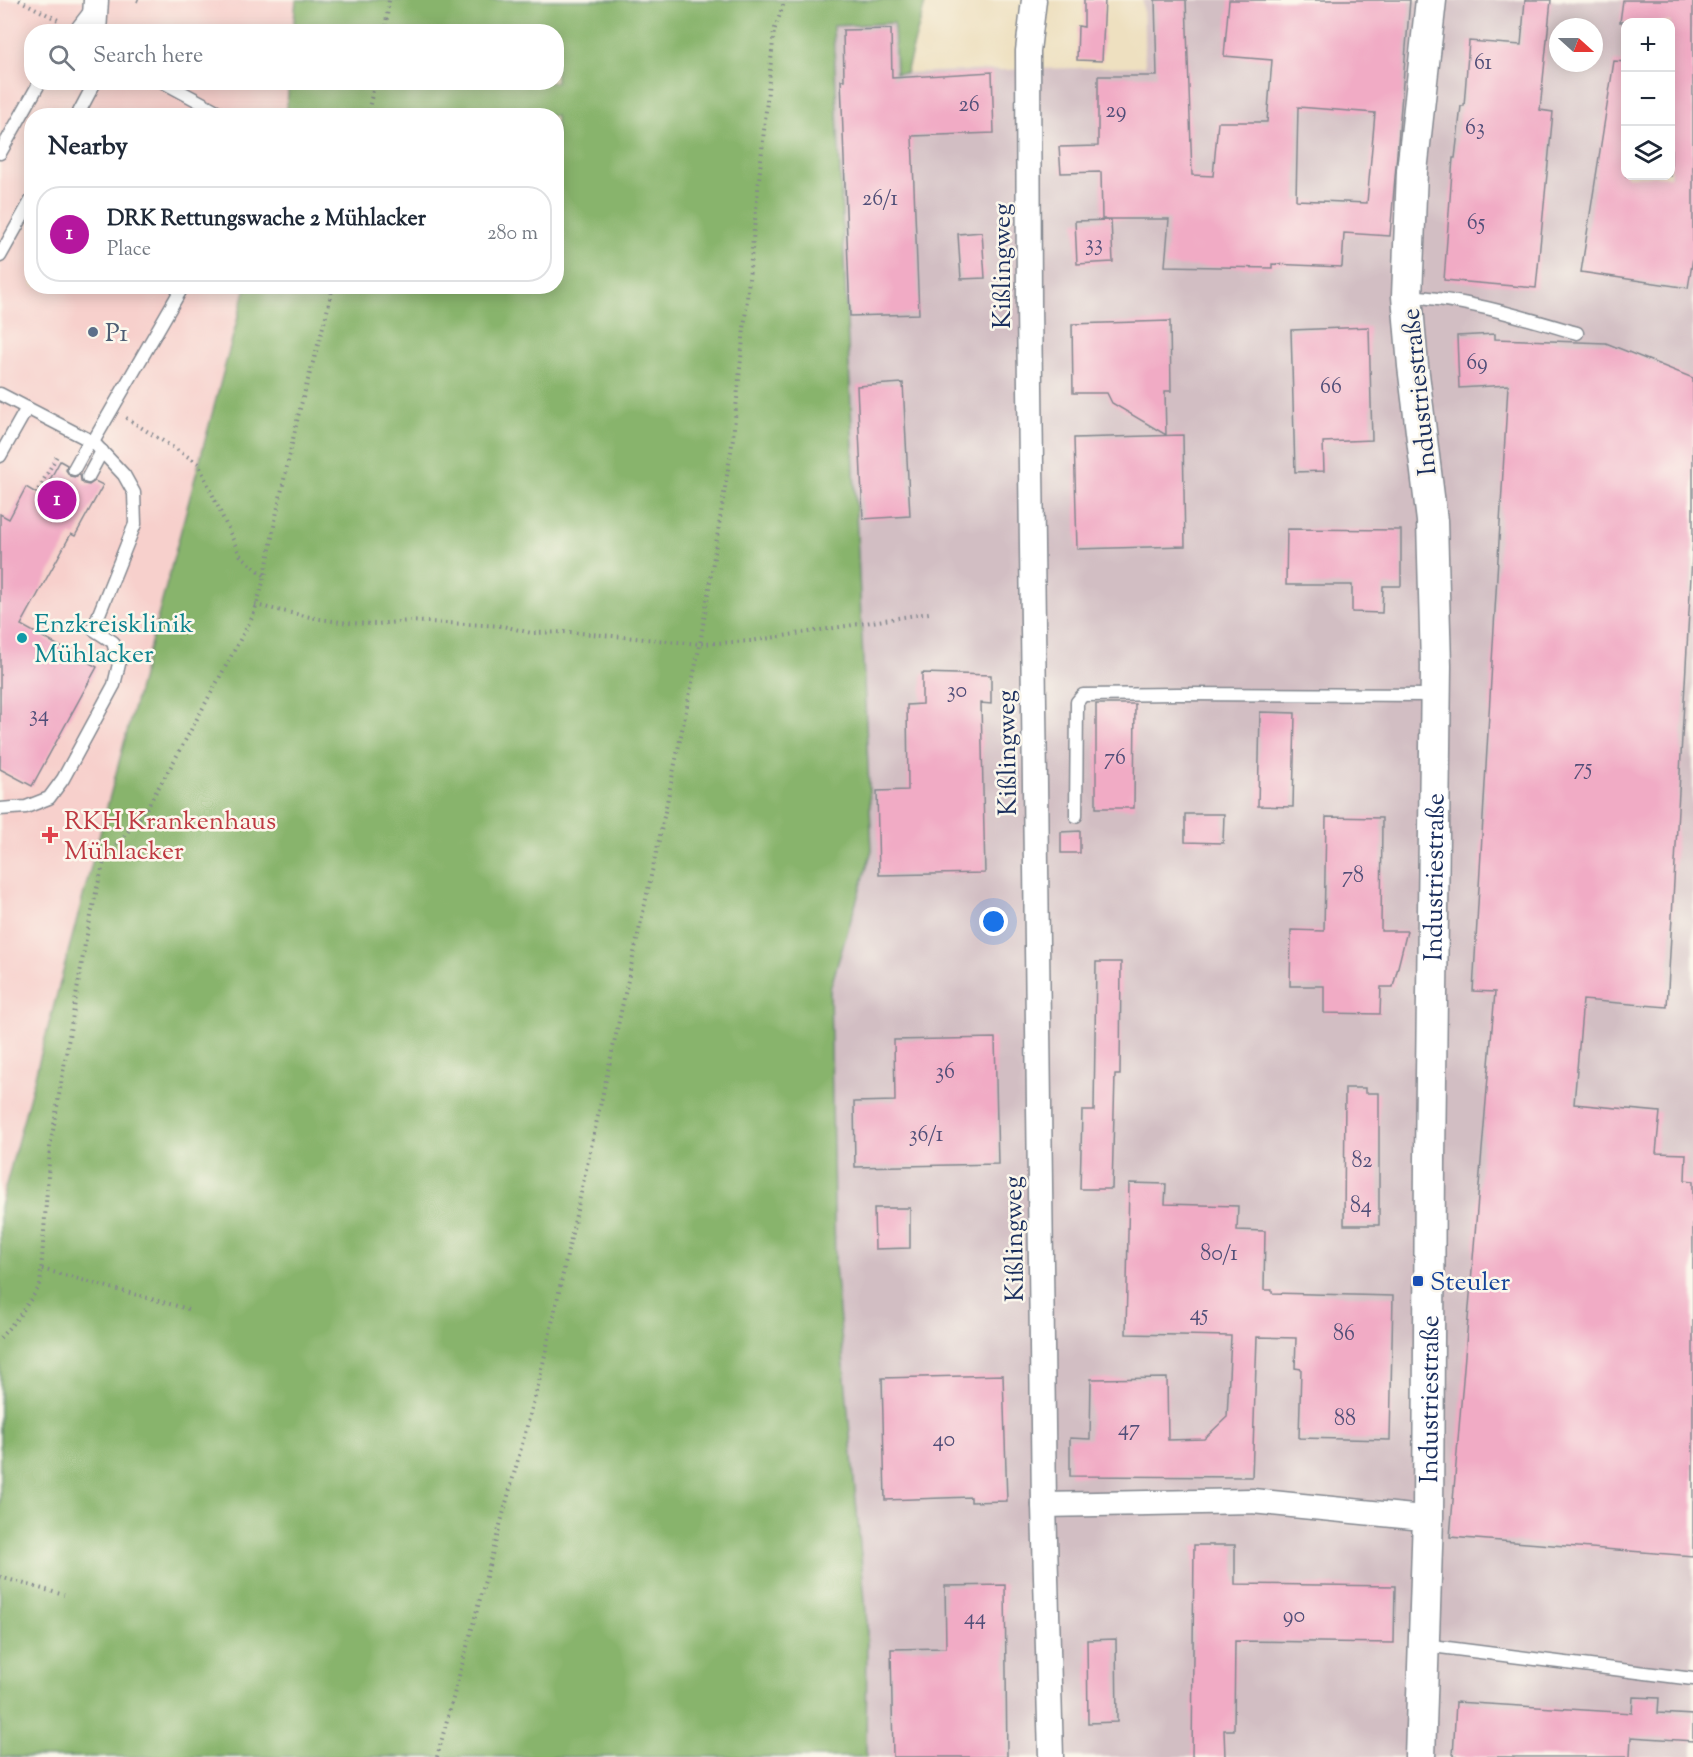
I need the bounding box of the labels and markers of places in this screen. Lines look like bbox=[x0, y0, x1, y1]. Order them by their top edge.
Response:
place label: P1 bbox=[105, 316, 128, 353]
marker: P1 bbox=[86, 325, 100, 339]
pin: 1 bbox=[38, 478, 76, 522]
place label: Enzkreisklinik Mühlacker bbox=[34, 607, 194, 674]
marker: Enzkreisklinik Mühlacker bbox=[15, 631, 29, 645]
place label: RKH Krankenhaus Mühlacker bbox=[64, 804, 276, 871]
marker: RKH Krankenhaus Mühlacker bbox=[41, 826, 59, 844]
place label: Steuler bbox=[1430, 1265, 1511, 1302]
marker: Steuler bbox=[1411, 1274, 1425, 1288]

